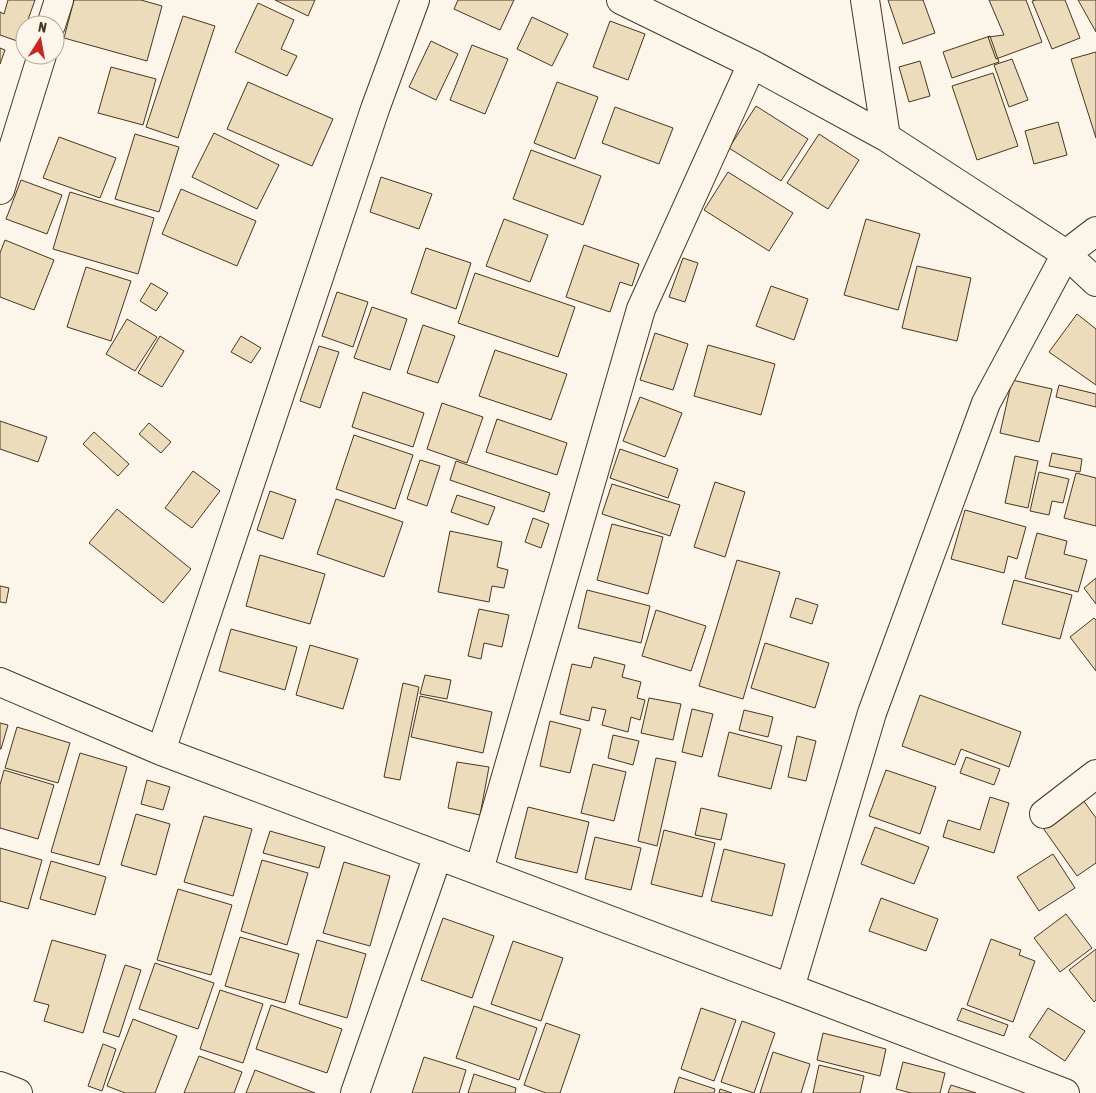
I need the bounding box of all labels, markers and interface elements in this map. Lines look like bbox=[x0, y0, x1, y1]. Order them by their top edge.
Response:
north arrow bbox=[15, 15, 65, 65]
text: N bbox=[37, 19, 48, 36]

